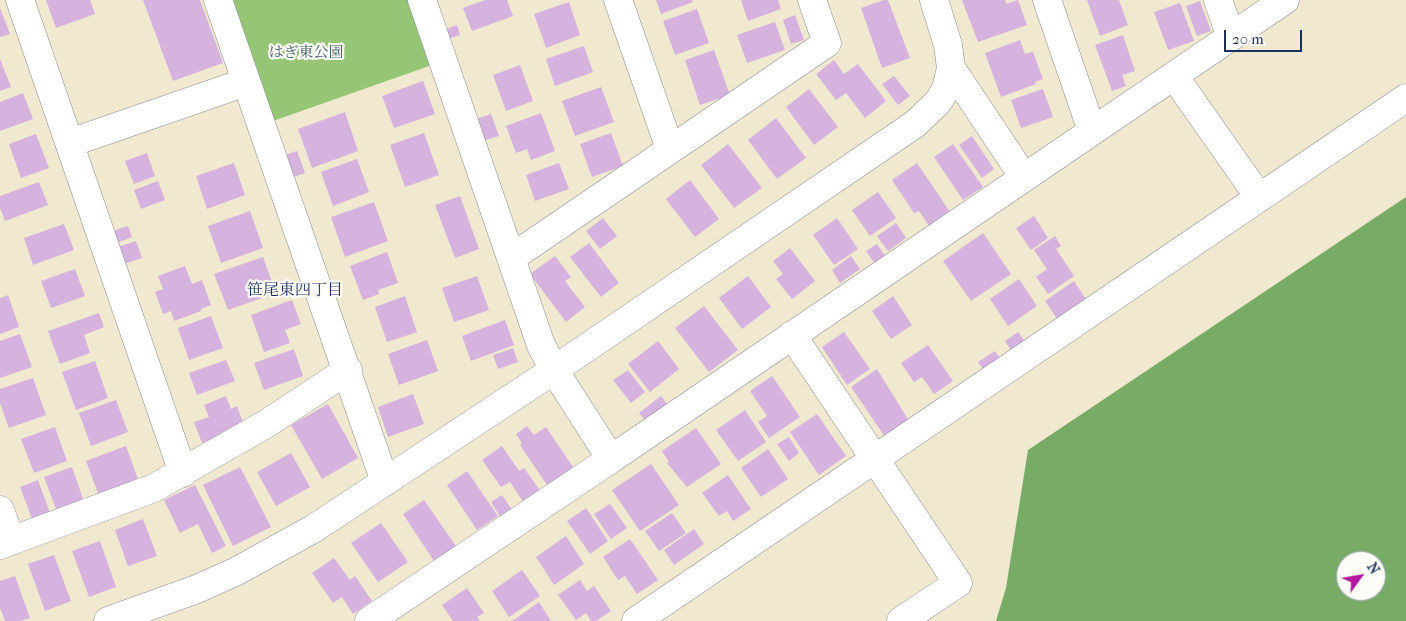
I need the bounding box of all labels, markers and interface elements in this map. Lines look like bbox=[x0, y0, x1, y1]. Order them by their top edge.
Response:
scale bar bbox=[1226, 20, 1304, 52]
text: 20 m bbox=[1232, 30, 1264, 48]
park label: はぎ東公園 bbox=[269, 44, 343, 62]
district label: 笹尾東四丁目 bbox=[247, 281, 343, 301]
north arrow bbox=[1336, 551, 1386, 601]
text: N bbox=[1363, 559, 1383, 577]

